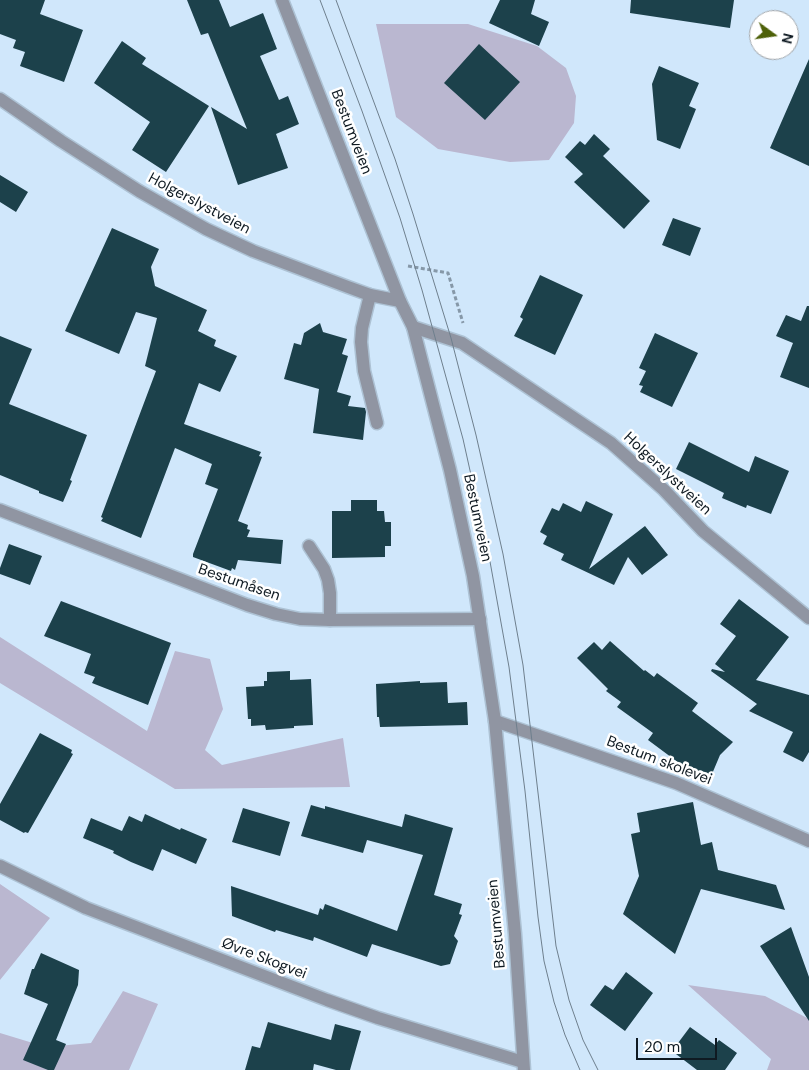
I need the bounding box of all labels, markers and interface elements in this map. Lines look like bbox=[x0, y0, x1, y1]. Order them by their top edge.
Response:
north arrow bbox=[749, 10, 799, 60]
text: N bbox=[778, 31, 798, 46]
street label: Bestumveien bbox=[327, 87, 375, 177]
street label: Holgerslystveien bbox=[145, 169, 253, 239]
street label: Holgerslystveien bbox=[619, 429, 715, 519]
street label: Bestumveien bbox=[459, 472, 495, 564]
street label: Bestumåsen bbox=[196, 561, 282, 605]
street label: Bestum skolevei bbox=[604, 733, 714, 789]
street label: Bestumveien bbox=[484, 879, 510, 969]
street label: Øvre Skogvei bbox=[219, 935, 309, 983]
scale bar bbox=[639, 1028, 720, 1060]
text: 20 m bbox=[644, 1037, 680, 1057]

